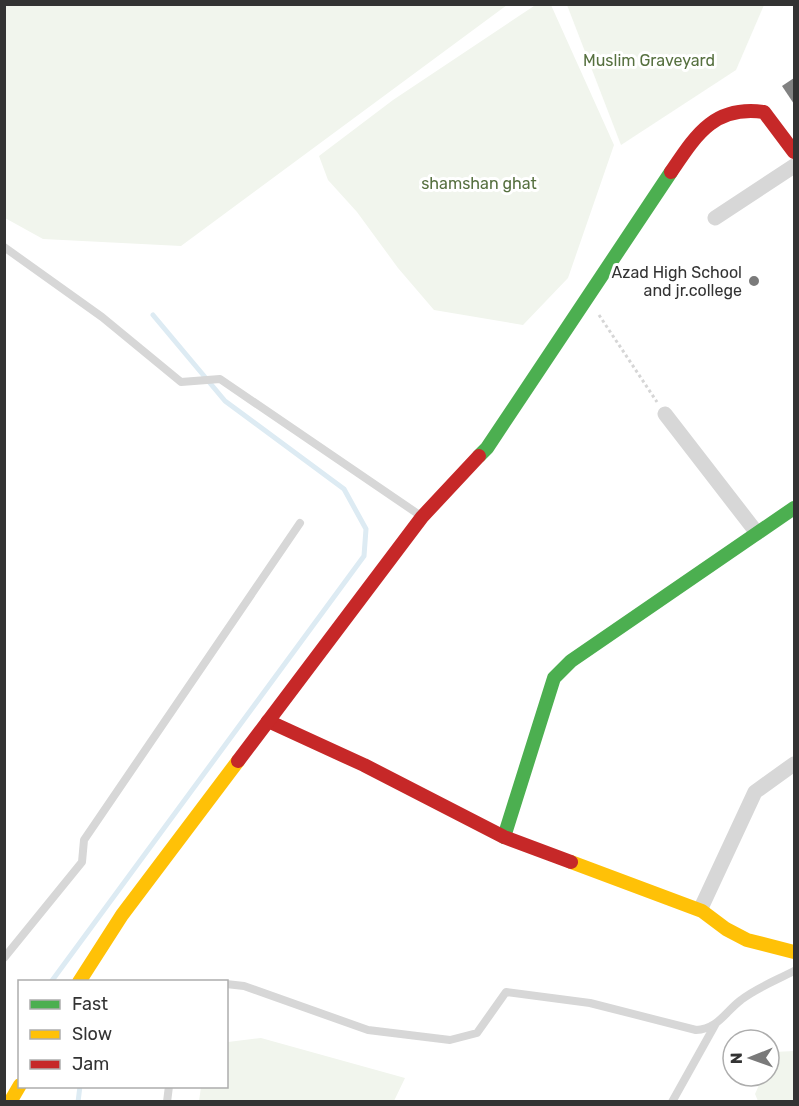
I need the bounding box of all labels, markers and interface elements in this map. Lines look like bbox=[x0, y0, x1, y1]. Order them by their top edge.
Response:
park label: Muslim Graveyard bbox=[583, 51, 715, 70]
park label: shamshan ghat bbox=[421, 174, 537, 193]
place label: Azad High School and jr.college bbox=[612, 263, 742, 300]
marker: Azad High School and jr.college bbox=[747, 274, 761, 288]
legend bbox=[18, 980, 228, 1088]
text: Fast bbox=[72, 993, 108, 1015]
text: Slow bbox=[72, 1023, 112, 1045]
north arrow bbox=[721, 1028, 781, 1088]
text: N bbox=[727, 1052, 746, 1064]
text: Jam bbox=[72, 1053, 109, 1075]

